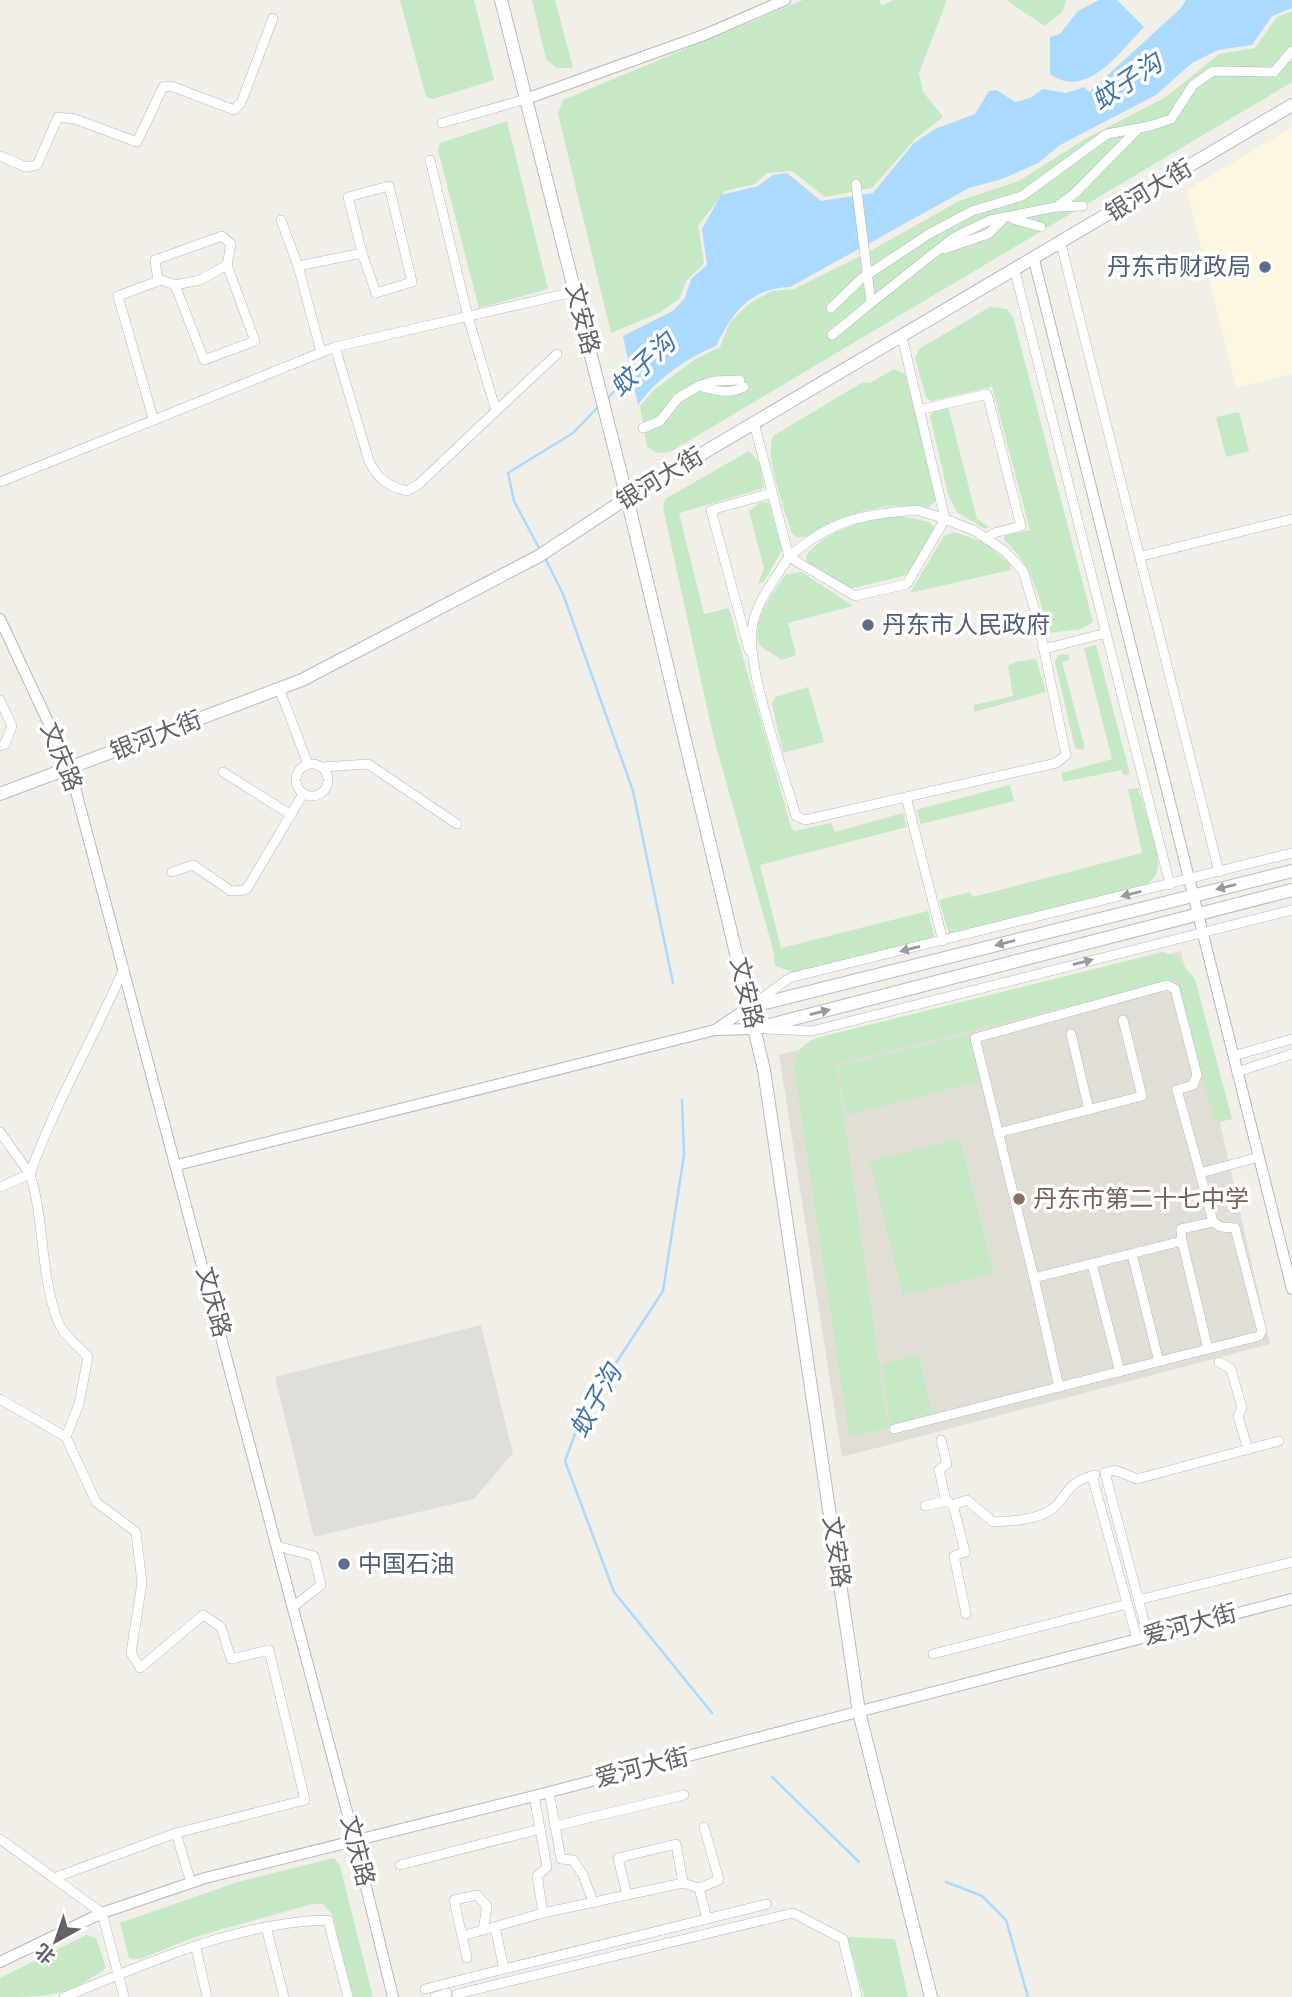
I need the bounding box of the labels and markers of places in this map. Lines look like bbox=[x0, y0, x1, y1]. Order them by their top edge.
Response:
place label: 丹东市财政局 bbox=[1107, 250, 1251, 285]
marker: 丹东市财政局 bbox=[1257, 259, 1273, 275]
place label: 丹东市人民政府 bbox=[882, 608, 1050, 643]
marker: 丹东市人民政府 bbox=[860, 617, 876, 633]
place label: 丹东市第二十七中学 bbox=[1033, 1182, 1249, 1217]
marker: 丹东市第二十七中学 bbox=[1011, 1191, 1027, 1207]
place label: 中国石油 bbox=[358, 1547, 454, 1582]
marker: 中国石油 bbox=[336, 1556, 352, 1572]

